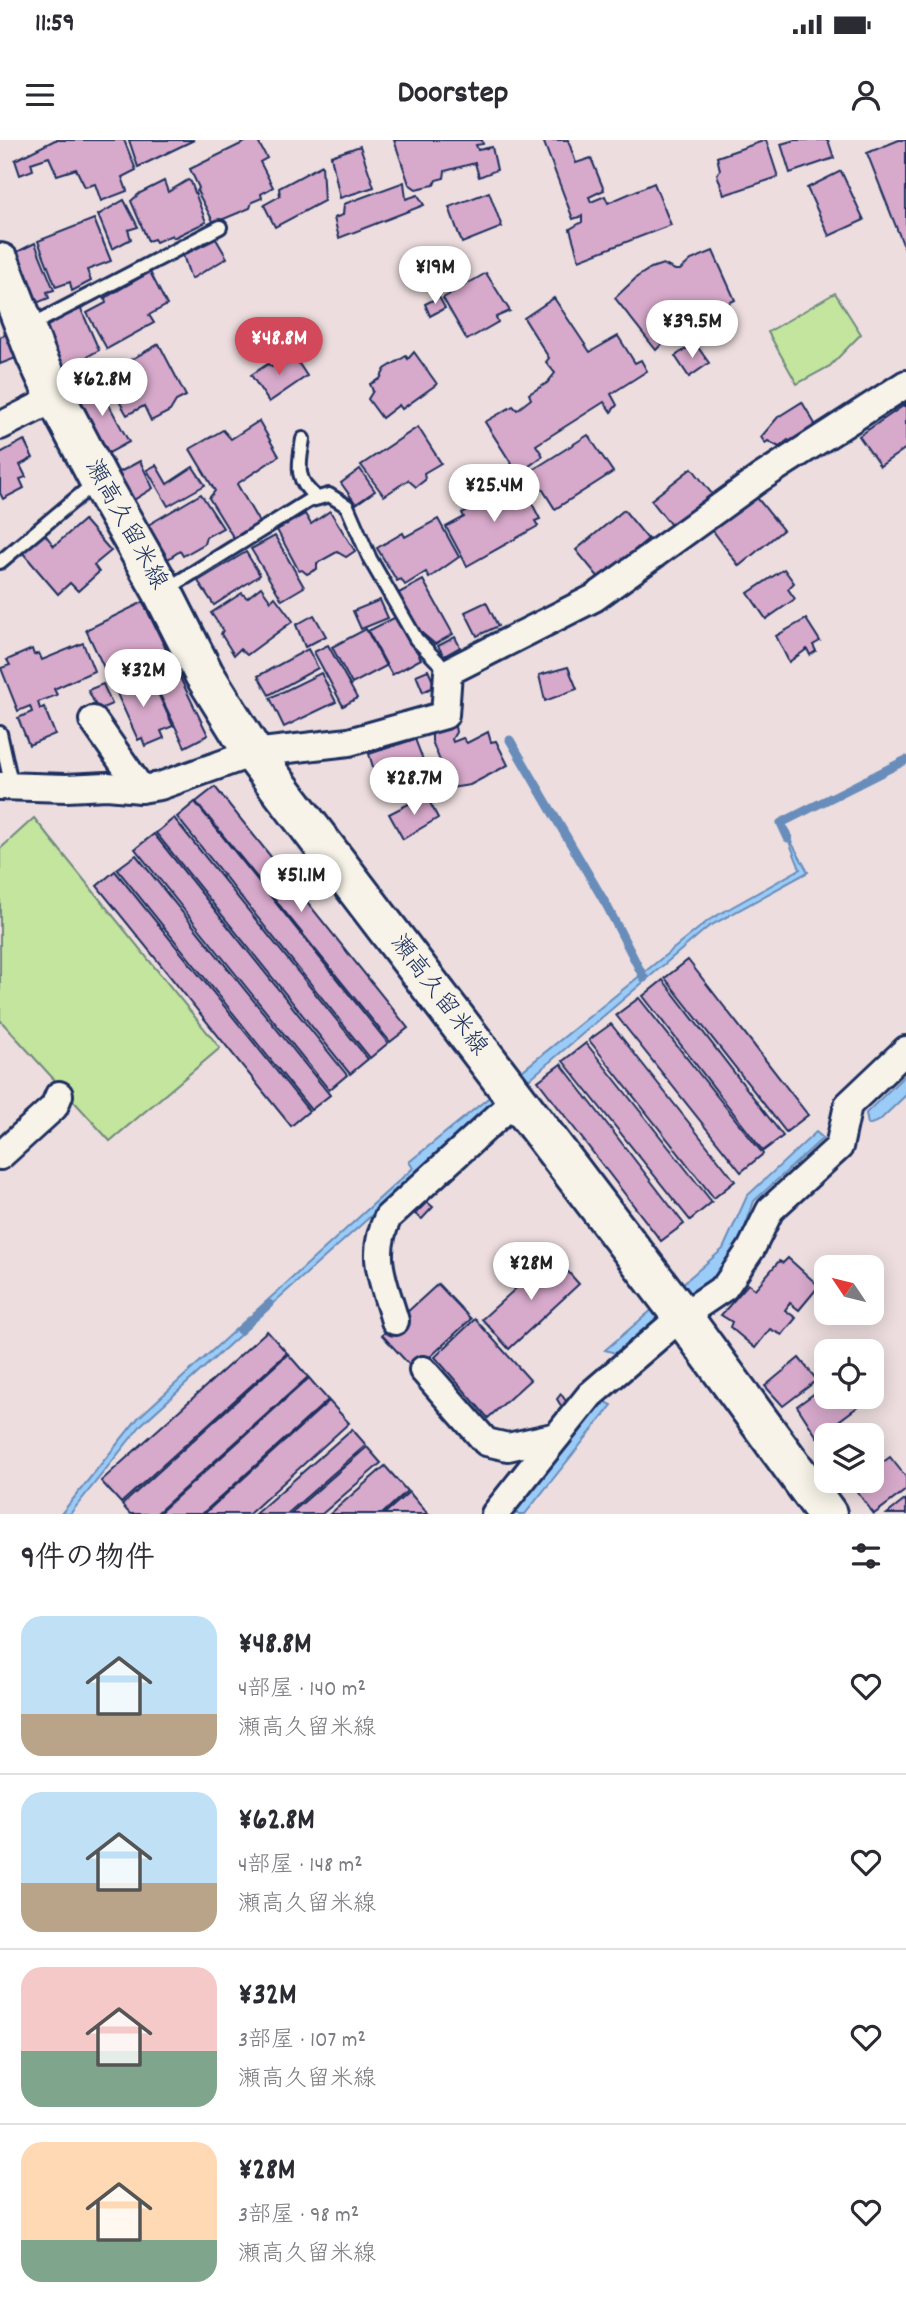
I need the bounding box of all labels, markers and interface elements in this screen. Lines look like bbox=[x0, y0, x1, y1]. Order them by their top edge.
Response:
text: 11:59 bbox=[35, 6, 75, 43]
text: Doorstep bbox=[398, 72, 508, 118]
icon: menu bbox=[21, 76, 59, 114]
icon: person bbox=[847, 76, 885, 114]
pin: ¥19M bbox=[394, 246, 476, 306]
text: ¥19M bbox=[415, 252, 455, 285]
pin: ¥39.5M bbox=[635, 300, 749, 360]
text: ¥39.5M bbox=[662, 306, 722, 339]
pin: ¥48.8M bbox=[222, 317, 336, 377]
text: ¥48.8M bbox=[251, 323, 307, 356]
pin: ¥62.8M bbox=[45, 358, 159, 418]
text: ¥62.8M bbox=[73, 364, 131, 397]
street label: 瀬高久留米線 bbox=[75, 454, 175, 596]
pin: ¥25.4M bbox=[437, 464, 551, 524]
text: ¥25.4M bbox=[465, 470, 523, 503]
pin: ¥32M bbox=[102, 650, 184, 709]
text: ¥32M bbox=[121, 655, 165, 688]
pin: ¥28.7M bbox=[357, 758, 471, 817]
text: ¥28.7M bbox=[386, 763, 442, 796]
pin: ¥51.1M bbox=[244, 854, 358, 914]
text: ¥51.1M bbox=[276, 860, 326, 893]
street label: 瀬高久留米線 bbox=[381, 928, 495, 1064]
pin: ¥28M bbox=[490, 1242, 572, 1302]
text: ¥28M bbox=[509, 1248, 553, 1281]
north arrow bbox=[814, 1255, 884, 1325]
map controls bbox=[814, 1255, 884, 1493]
button: locate bbox=[814, 1339, 884, 1409]
button: layers bbox=[814, 1423, 884, 1493]
icon: filters bbox=[847, 1537, 885, 1575]
text: 9件の物件 bbox=[21, 1539, 155, 1582]
text: ¥48.8M bbox=[238, 1625, 312, 1668]
icon: home bbox=[77, 1644, 161, 1728]
icon: heart bbox=[847, 1667, 885, 1705]
text: 4部屋 · 140 m² bbox=[238, 1674, 366, 1707]
text: 瀬高久留米線 bbox=[238, 1713, 376, 1746]
text: ¥62.8M bbox=[238, 1801, 315, 1844]
icon: home bbox=[77, 1820, 161, 1904]
icon: heart bbox=[847, 1843, 885, 1881]
text: 4部屋 · 148 m² bbox=[238, 1850, 363, 1883]
text: 瀬高久留米線 bbox=[238, 1889, 376, 1922]
text: ¥32M bbox=[238, 1976, 297, 2019]
icon: home bbox=[77, 1995, 161, 2079]
icon: heart bbox=[847, 2018, 885, 2056]
text: 3部屋 · 107 m² bbox=[238, 2025, 366, 2058]
text: 瀬高久留米線 bbox=[238, 2064, 376, 2097]
text: ¥28M bbox=[238, 2151, 295, 2194]
icon: home bbox=[77, 2170, 161, 2254]
icon: heart bbox=[847, 2193, 885, 2231]
text: 3部屋 · 98 m² bbox=[238, 2200, 359, 2233]
text: 瀬高久留米線 bbox=[238, 2239, 376, 2272]

